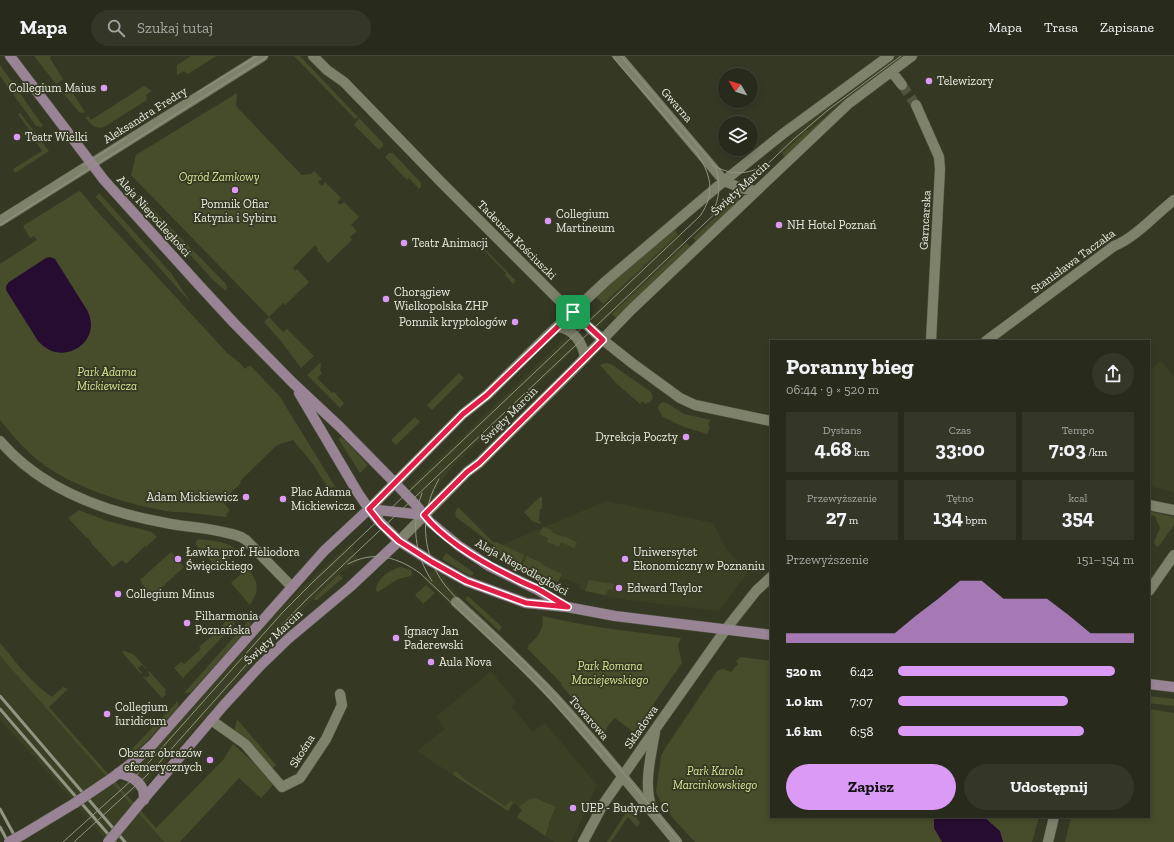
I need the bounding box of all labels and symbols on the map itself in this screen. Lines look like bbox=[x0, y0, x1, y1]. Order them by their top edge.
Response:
north arrow bbox=[718, 68, 758, 108]
place label: Telewizory bbox=[937, 74, 994, 88]
marker: Telewizory bbox=[924, 76, 934, 86]
place label: Collegium Maius bbox=[9, 81, 96, 95]
marker: Collegium Maius bbox=[99, 83, 109, 93]
street label: Aleksandra Fredry bbox=[101, 83, 190, 146]
street label: Gwarna bbox=[658, 85, 696, 125]
place label: Teatr Wielki bbox=[25, 130, 88, 144]
marker: Teatr Wielki bbox=[12, 132, 22, 142]
street label: Święty Marcin bbox=[707, 157, 772, 219]
park label: Ogród Zamkowy bbox=[179, 170, 260, 184]
street label: Aleja Niepodległości bbox=[113, 173, 194, 261]
marker: Pomnik Ofiar Katynia i Sybiru bbox=[230, 185, 240, 195]
street label: Garncarska bbox=[916, 190, 934, 250]
place label: Pomnik Ofiar Katynia i Sybiru bbox=[194, 197, 277, 225]
street label: Tadeusza Kościuszki bbox=[475, 198, 560, 283]
place label: Collegium Martineum bbox=[556, 207, 615, 235]
marker: Collegium Martineum bbox=[543, 216, 553, 226]
place label: NH Hotel Poznań bbox=[787, 218, 877, 232]
marker: NH Hotel Poznań bbox=[774, 220, 784, 230]
street label: Stanisława Taczaka bbox=[1028, 226, 1118, 296]
place label: Teatr Animacji bbox=[412, 236, 489, 251]
marker: Teatr Animacji bbox=[399, 238, 409, 248]
place label: Chorągiew Wielkopolska ZHP bbox=[394, 285, 488, 313]
marker: Chorągiew Wielkopolska ZHP bbox=[381, 294, 391, 304]
pin bbox=[556, 295, 590, 329]
place label: Pomnik kryptologów bbox=[399, 315, 508, 329]
marker: Pomnik kryptologów bbox=[510, 317, 520, 327]
park label: Park Adama Mickiewicza bbox=[77, 365, 137, 393]
street label: Święty Marcin bbox=[477, 383, 540, 446]
place label: Dyrekcja Poczty bbox=[595, 430, 679, 445]
marker: Dyrekcja Poczty bbox=[681, 432, 691, 442]
place label: Plac Adama Mickiewicza bbox=[291, 485, 355, 513]
place label: Adam Mickiewicz bbox=[147, 490, 238, 504]
marker: Adam Mickiewicz bbox=[241, 492, 251, 502]
marker: Plac Adama Mickiewicza bbox=[278, 494, 288, 504]
street label: Aleja Niepodległości bbox=[473, 536, 571, 600]
place label: Ławka prof. Heliodora Święcickiego bbox=[186, 545, 300, 573]
place label: Uniwersytet Ekonomiczny w Poznaniu bbox=[633, 545, 765, 573]
marker: Ławka prof. Heliodora Święcickiego bbox=[173, 554, 183, 564]
marker: Uniwersytet Ekonomiczny w Poznaniu bbox=[620, 554, 630, 564]
place label: Edward Taylor bbox=[627, 581, 703, 595]
marker: Edward Taylor bbox=[614, 583, 624, 593]
place label: Collegium Minus bbox=[126, 587, 215, 601]
marker: Collegium Minus bbox=[113, 589, 123, 599]
street label: Święty Marcin bbox=[240, 606, 305, 668]
place label: Filharmonia Poznańska bbox=[195, 609, 259, 637]
marker: Filharmonia Poznańska bbox=[182, 618, 192, 628]
place label: Ignacy Jan Paderewski bbox=[404, 624, 464, 652]
marker: Ignacy Jan Paderewski bbox=[391, 633, 401, 643]
place label: Aula Nova bbox=[439, 655, 492, 669]
marker: Aula Nova bbox=[426, 657, 436, 667]
park label: Park Romana Maciejewskiego bbox=[572, 659, 649, 687]
street label: Towarowa bbox=[566, 693, 612, 743]
place label: Collegium Iuridicum bbox=[115, 700, 169, 728]
street label: Składowa bbox=[621, 703, 661, 751]
marker: Collegium Iuridicum bbox=[102, 709, 112, 719]
street label: Skośna bbox=[286, 732, 318, 770]
place label: Obszar obrazów efemerycznych bbox=[119, 746, 203, 774]
marker: Obszar obrazów efemerycznych bbox=[205, 755, 215, 765]
park label: Park Karola Marcinkowskiego bbox=[673, 764, 758, 792]
place label: UEP - Budynek C bbox=[581, 801, 669, 815]
marker: UEP - Budynek C bbox=[568, 803, 578, 813]

